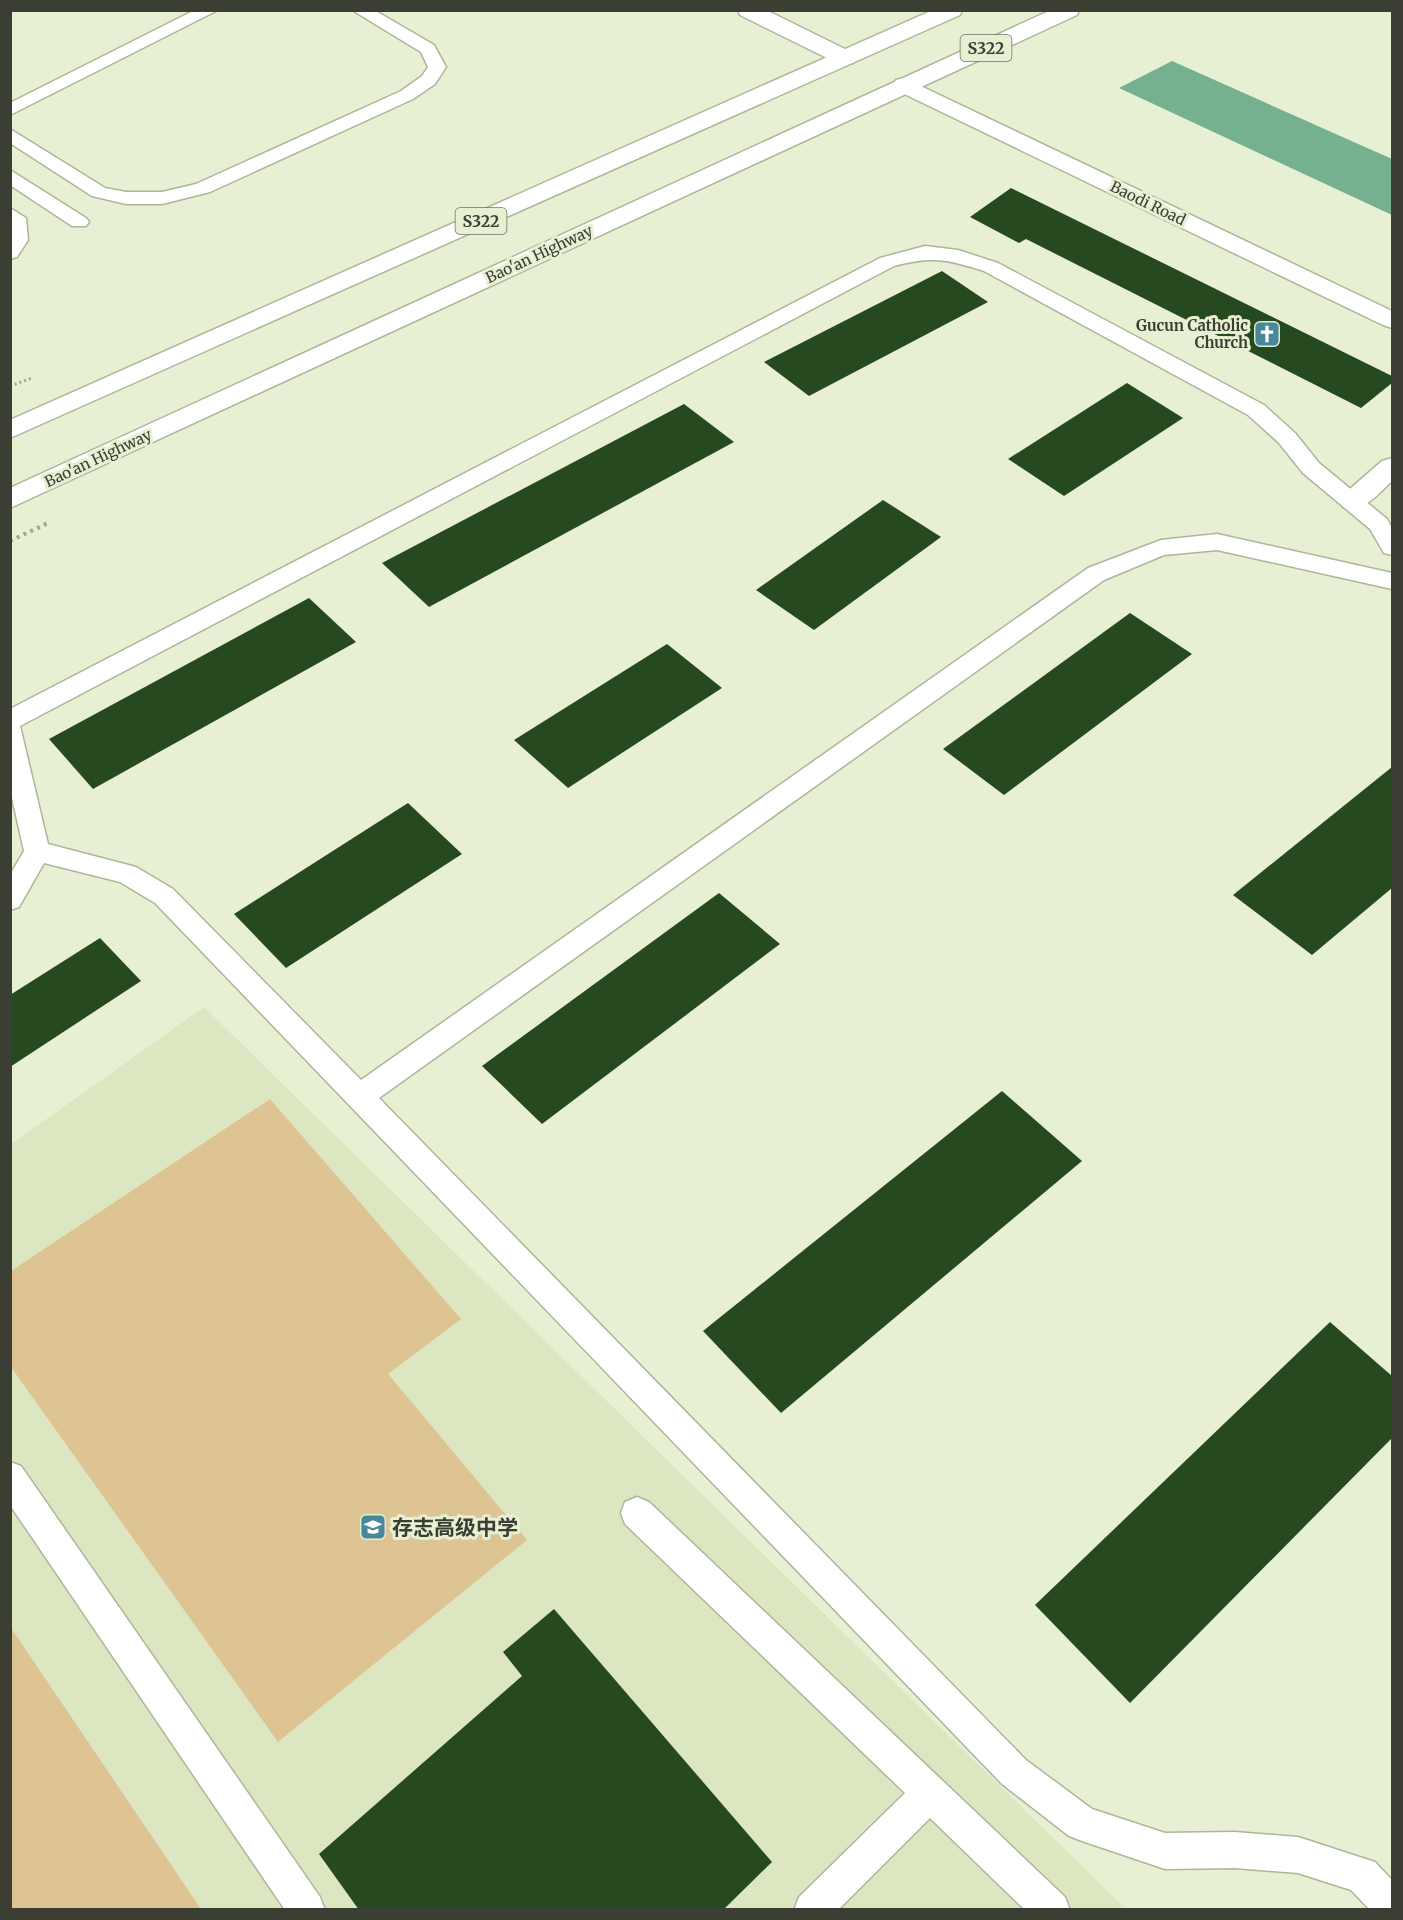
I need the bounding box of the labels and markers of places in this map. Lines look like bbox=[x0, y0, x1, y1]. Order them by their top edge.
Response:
place label: Gucun Catholic Church bbox=[1136, 316, 1248, 352]
church icon: Gucun Catholic Church bbox=[1252, 319, 1282, 349]
school or university icon: 存志高级中学 bbox=[358, 1512, 388, 1542]
place label: 存志高级中学 bbox=[392, 1514, 518, 1541]

